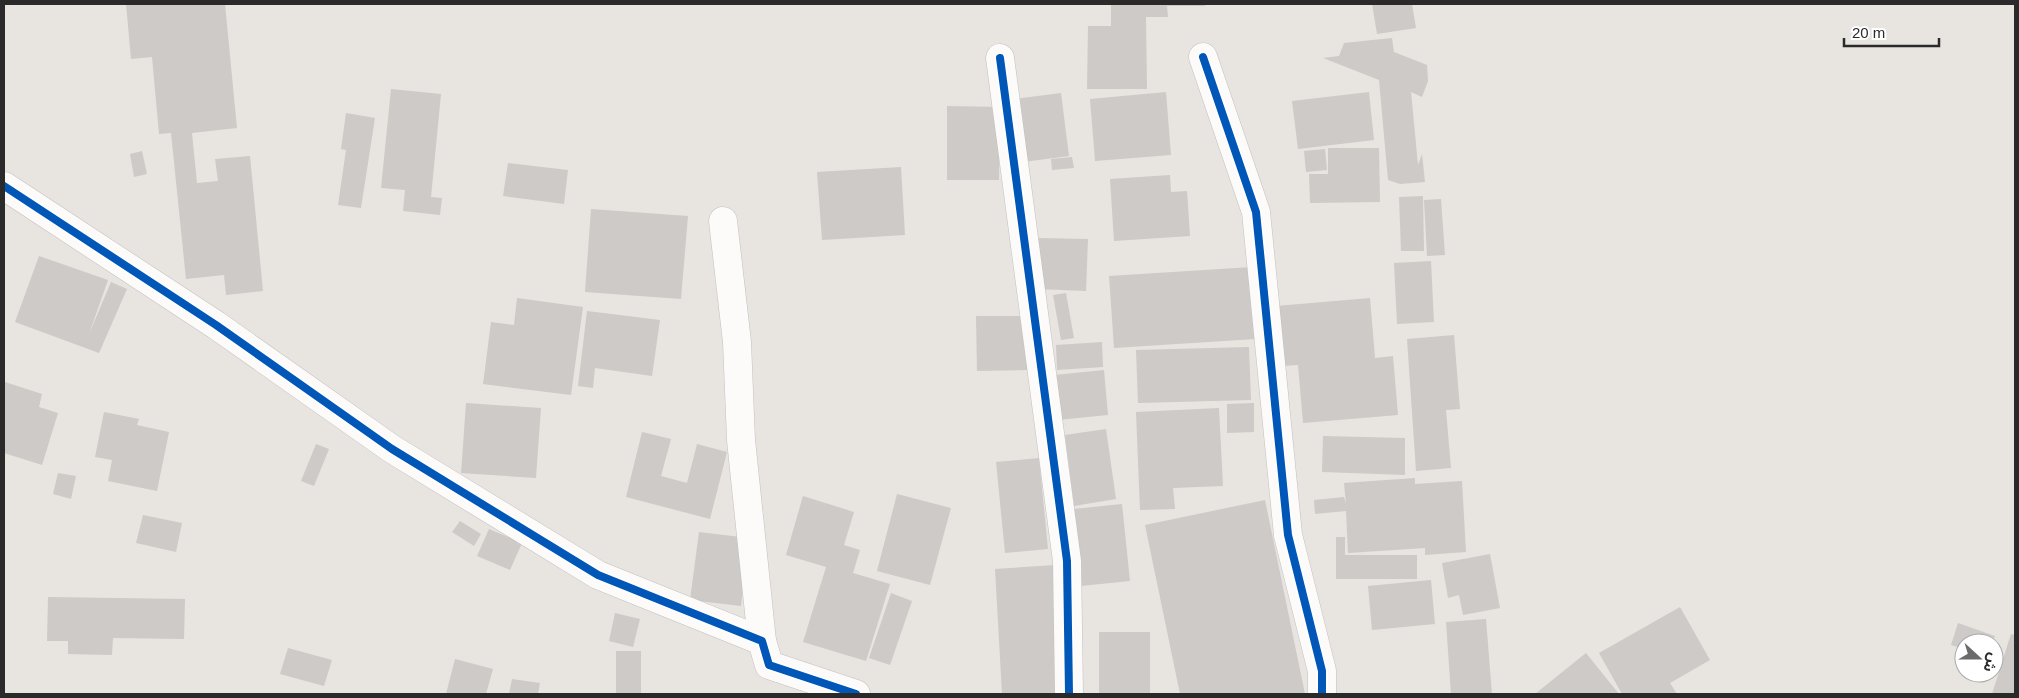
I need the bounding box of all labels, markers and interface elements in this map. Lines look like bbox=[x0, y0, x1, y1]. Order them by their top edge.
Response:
scale bar bbox=[1844, 15, 1939, 47]
text: 20 m bbox=[1852, 24, 1885, 41]
north arrow bbox=[1954, 633, 2004, 683]
text: ش bbox=[1980, 651, 2002, 674]

